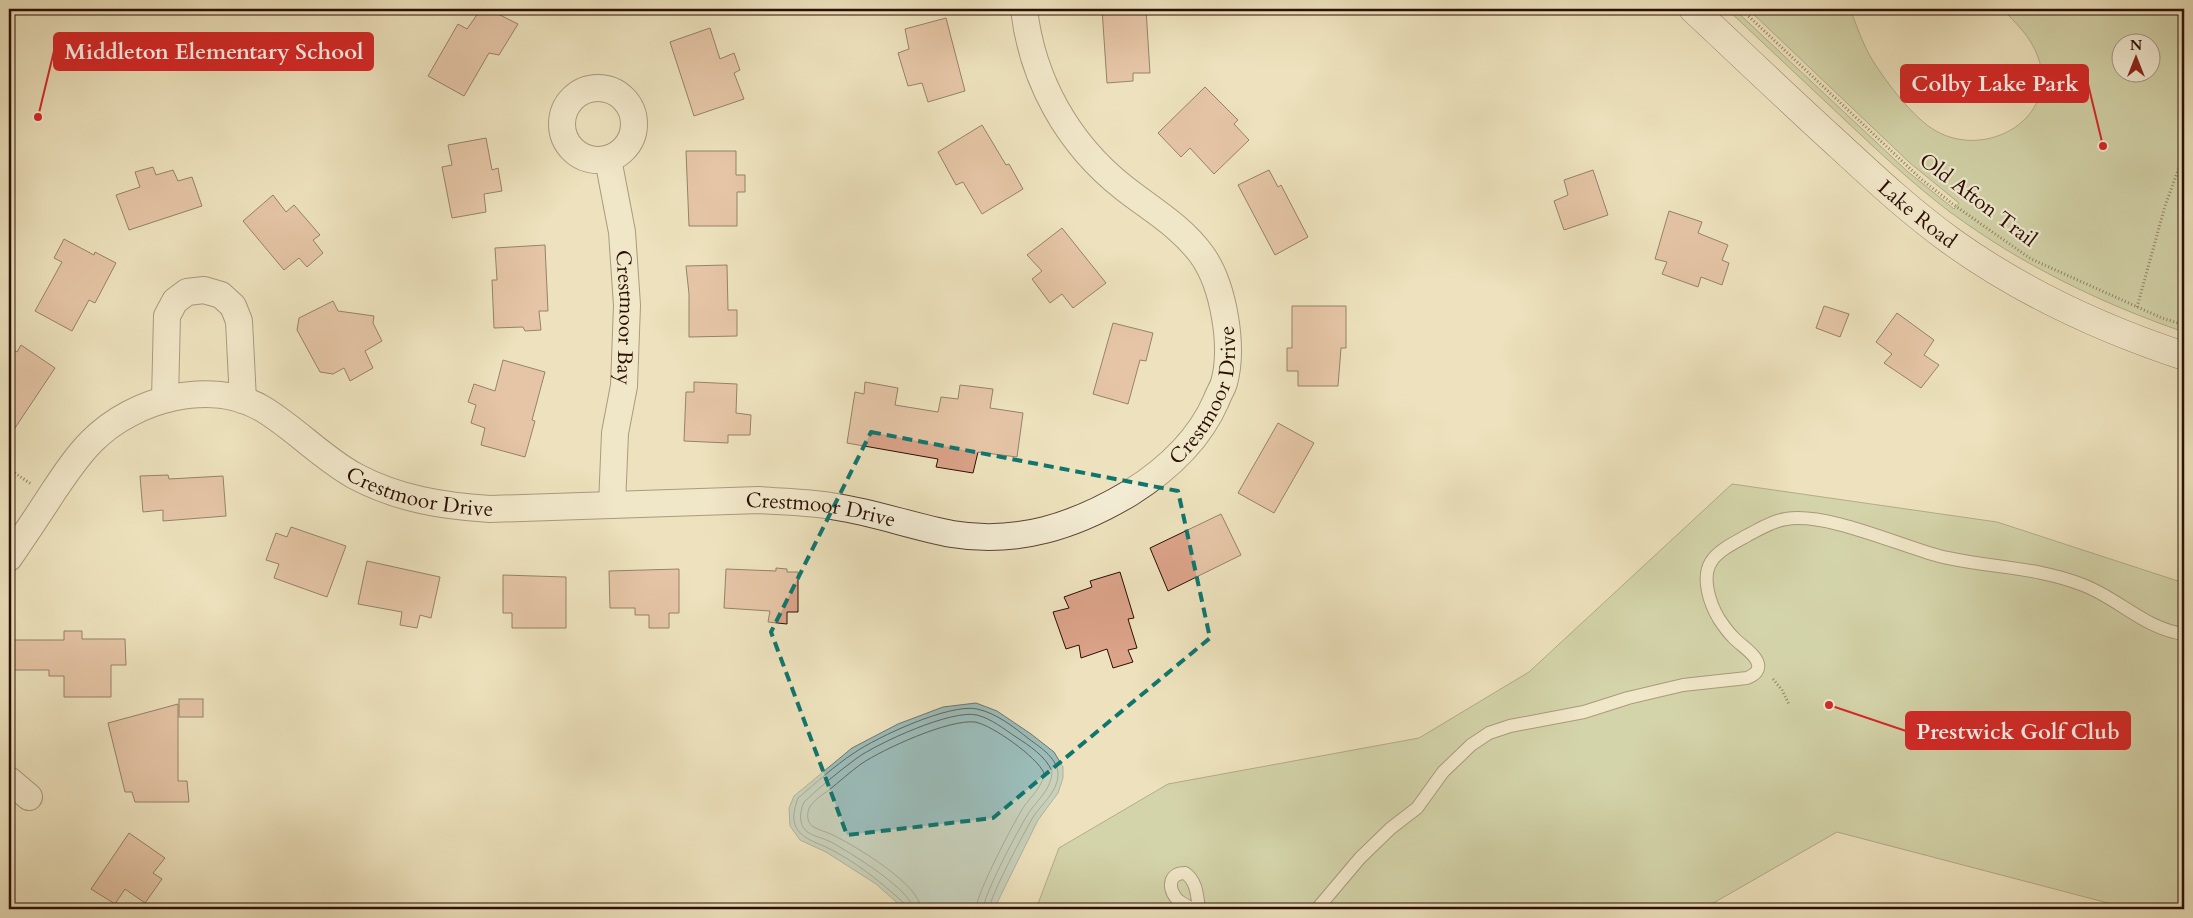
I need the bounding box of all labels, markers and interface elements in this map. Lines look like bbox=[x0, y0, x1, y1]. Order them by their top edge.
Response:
north arrow bbox=[2110, 32, 2160, 82]
callout: Middleton Elementary School bbox=[54, 33, 373, 70]
text: N bbox=[2130, 36, 2142, 55]
text: Middleton Elementary School bbox=[65, 37, 364, 67]
callout: Colby Lake Park bbox=[1901, 65, 2088, 102]
text: Colby Lake Park bbox=[1911, 69, 2079, 99]
street label: Old Afton Trail bbox=[1913, 146, 2043, 254]
street label: Lake Road bbox=[1871, 173, 1963, 255]
street label: Crestmoor Bay bbox=[609, 249, 642, 386]
street label: Crestmoor Drive bbox=[1162, 324, 1242, 471]
street label: Crestmoor Drive bbox=[341, 459, 494, 524]
street label: Crestmoor Drive bbox=[745, 485, 899, 534]
callout: Prestwick Golf Club bbox=[1906, 712, 2130, 749]
text: Prestwick Golf Club bbox=[1916, 717, 2120, 747]

